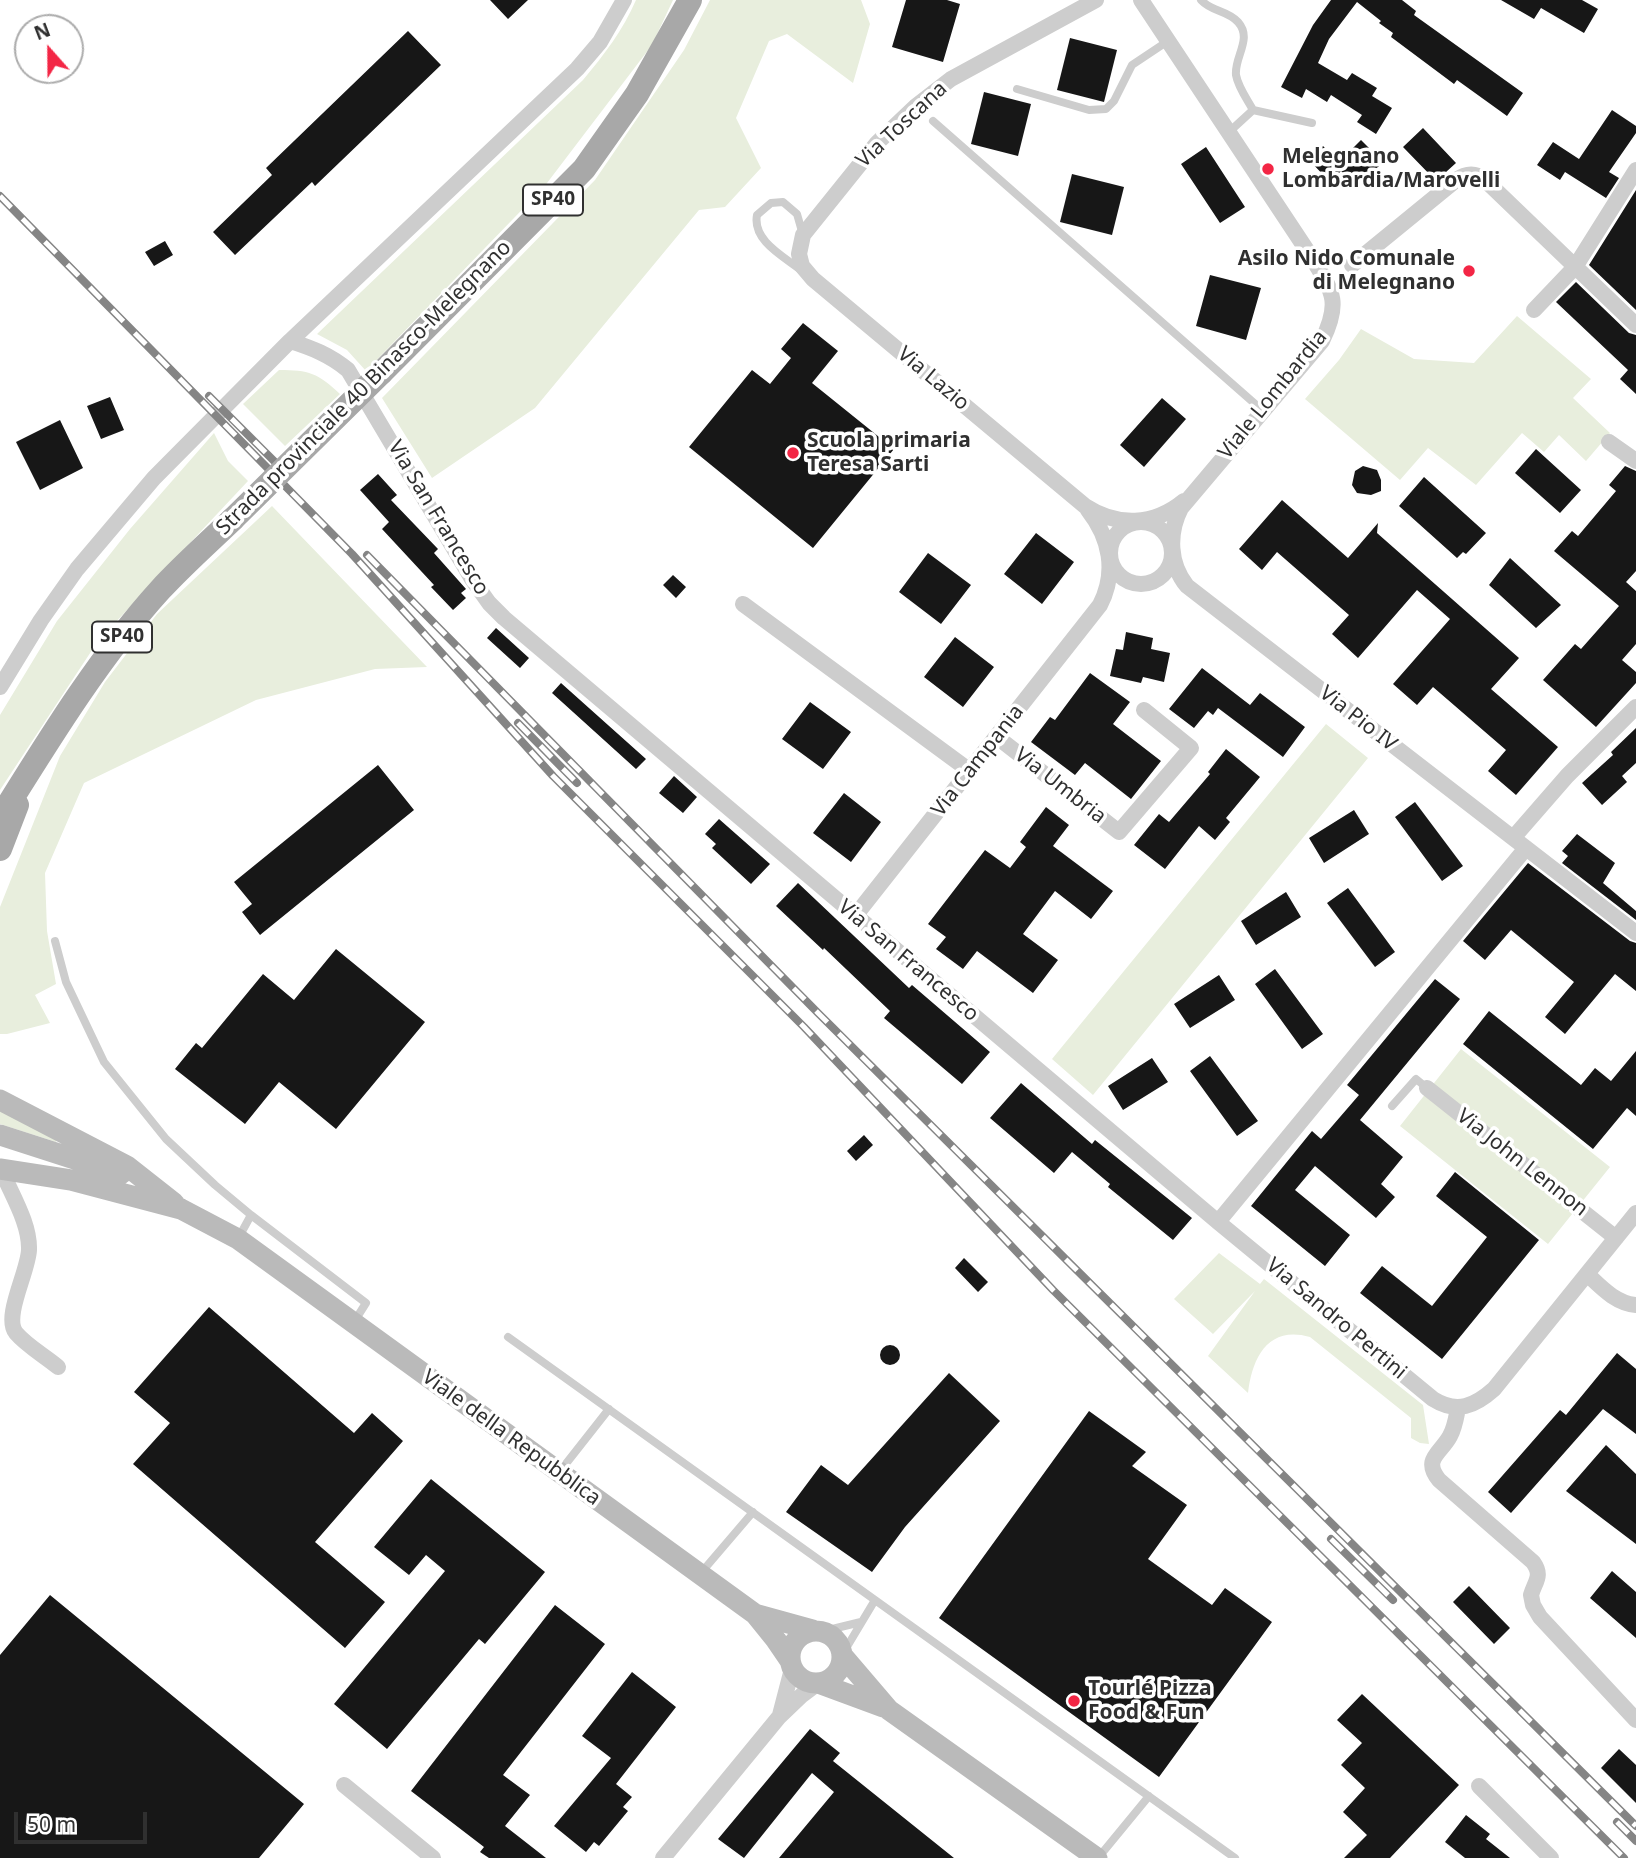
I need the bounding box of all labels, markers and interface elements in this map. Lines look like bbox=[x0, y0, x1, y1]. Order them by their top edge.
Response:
north arrow bbox=[14, 14, 84, 84]
text: N bbox=[30, 16, 54, 46]
street label: Via Toscana bbox=[851, 77, 953, 173]
place label: Melegnano Lombardia/Marovelli bbox=[1282, 144, 1500, 194]
marker: Melegnano Lombardia/Marovelli bbox=[1260, 161, 1276, 177]
road number: SP40 bbox=[523, 184, 583, 216]
street label: Strada provinciale 40 Binasco-Melegnano bbox=[211, 235, 517, 541]
place label: Asilo Nido Comunale di Melegnano bbox=[1238, 246, 1455, 296]
marker: Asilo Nido Comunale di Melegnano bbox=[1461, 263, 1477, 279]
street label: Viale Lombardia bbox=[1213, 325, 1333, 465]
street label: Via Lazio bbox=[892, 342, 974, 416]
place label: Scuola primaria Teresa Sarti bbox=[807, 428, 971, 478]
street label: Via San Francesco bbox=[382, 436, 494, 600]
marker: Scuola primaria Teresa Sarti bbox=[785, 445, 801, 461]
road number: SP40 bbox=[92, 622, 152, 652]
street label: Via Pio IV bbox=[1314, 681, 1402, 757]
street label: Via Campania bbox=[927, 700, 1029, 822]
street label: Via Umbria bbox=[1009, 743, 1111, 829]
street label: Via San Francesco bbox=[833, 895, 983, 1027]
street label: Via John Lennon bbox=[1451, 1104, 1593, 1222]
street label: Via Sandro Pertini bbox=[1261, 1253, 1411, 1385]
street label: Viale della Repubblica bbox=[417, 1365, 605, 1511]
place label: Tourlé Pizza Food & Fun bbox=[1088, 1676, 1212, 1726]
marker: Tourlé Pizza Food & Fun bbox=[1066, 1693, 1082, 1709]
scale bar bbox=[18, 1798, 150, 1842]
text: 50 m bbox=[27, 1810, 76, 1838]

